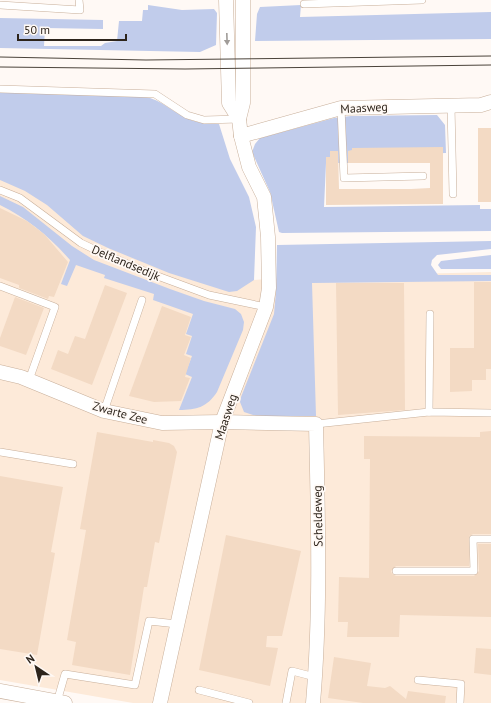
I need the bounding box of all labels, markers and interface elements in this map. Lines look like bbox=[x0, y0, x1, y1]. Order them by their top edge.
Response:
scale bar bbox=[18, 16, 126, 42]
text: 50 m bbox=[24, 22, 50, 37]
one-way arrow bbox=[224, 33, 231, 45]
street label: Maasweg bbox=[340, 99, 388, 116]
street label: Delflandsedijk bbox=[90, 241, 163, 284]
street label: Maasweg bbox=[211, 392, 240, 442]
street label: Zwarte Zee bbox=[91, 398, 149, 427]
street label: Scheldeweg bbox=[309, 485, 326, 547]
north arrow bbox=[16, 647, 56, 687]
text: N bbox=[23, 651, 37, 667]

